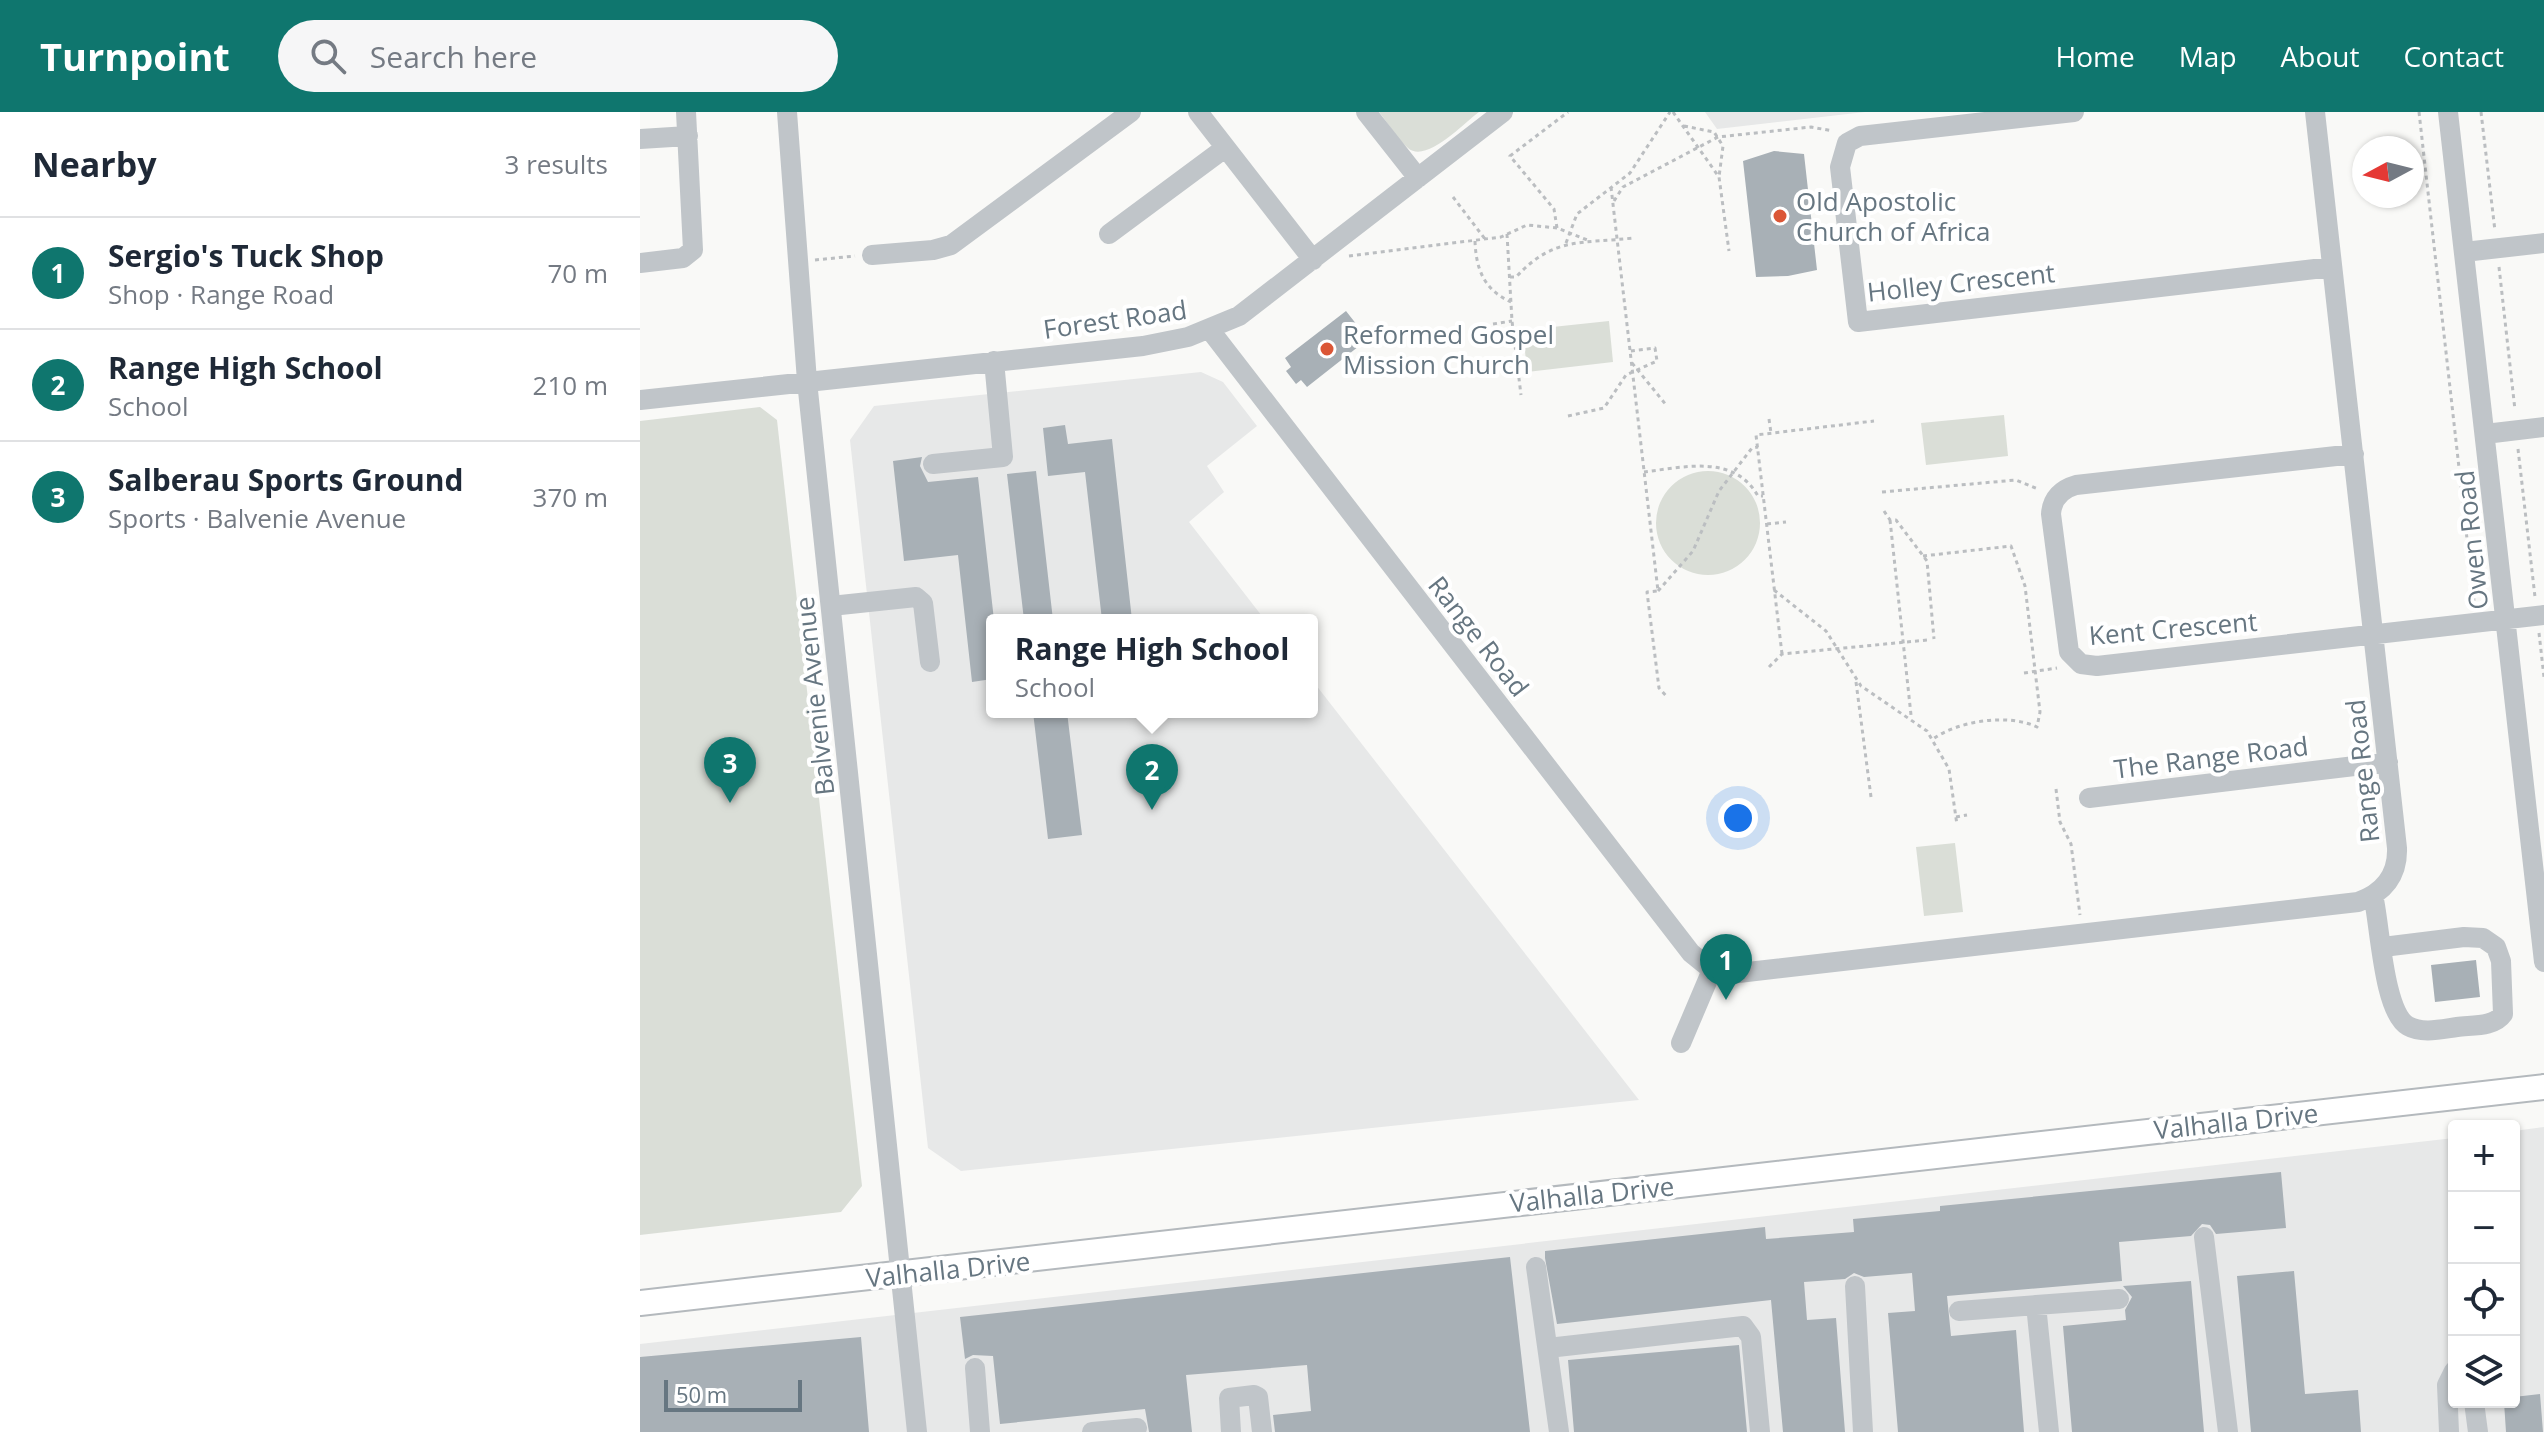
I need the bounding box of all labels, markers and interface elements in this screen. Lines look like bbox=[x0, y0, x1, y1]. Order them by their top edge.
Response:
search box bbox=[278, 20, 838, 92]
text: Turnpoint bbox=[40, 30, 230, 82]
icon: search bbox=[306, 34, 350, 78]
text: Search here bbox=[370, 36, 537, 77]
text: Home bbox=[2056, 37, 2135, 75]
text: Map bbox=[2179, 37, 2237, 75]
text: About bbox=[2281, 37, 2359, 75]
text: Contact bbox=[2403, 37, 2504, 75]
north arrow bbox=[2352, 136, 2424, 208]
text: Nearby bbox=[32, 141, 157, 187]
text: 3 results bbox=[505, 146, 608, 182]
place label: Old Apostolic Church of Africa bbox=[1796, 183, 1990, 249]
marker: Old Apostolic Church of Africa bbox=[1771, 207, 1789, 225]
text: Sergio's Tuck Shop bbox=[108, 235, 384, 276]
street label: Holley Crescent bbox=[1865, 254, 2057, 310]
text: 1 bbox=[51, 255, 65, 291]
text: 70 m bbox=[547, 255, 608, 291]
text: Shop · Range Road bbox=[108, 276, 334, 312]
street label: Forest Road bbox=[1041, 291, 1189, 347]
place label: Reformed Gospel Mission Church bbox=[1343, 316, 1554, 382]
marker: Reformed Gospel Mission Church bbox=[1318, 340, 1336, 358]
text: Range High School bbox=[108, 347, 383, 388]
text: 2 bbox=[51, 367, 65, 403]
text: 210 m bbox=[533, 367, 608, 403]
text: School bbox=[108, 388, 189, 424]
text: Salberau Sports Ground bbox=[108, 459, 464, 500]
street label: Owen Road bbox=[2446, 469, 2496, 611]
text: 3 bbox=[51, 479, 65, 515]
text: 370 m bbox=[533, 479, 608, 515]
text: Sports · Balvenie Avenue bbox=[108, 500, 406, 536]
street label: Range Road bbox=[1421, 568, 1537, 704]
street label: Balvenie Avenue bbox=[786, 595, 842, 797]
street label: Kent Crescent bbox=[2087, 603, 2259, 653]
popup bbox=[986, 614, 1318, 718]
text: Range High School bbox=[1015, 628, 1289, 669]
text: School bbox=[1015, 669, 1095, 705]
street label: Range Road bbox=[2337, 698, 2387, 844]
street label: The Range Road bbox=[2112, 727, 2310, 787]
pin: 3 bbox=[704, 737, 756, 803]
pin: 2 bbox=[1126, 744, 1178, 810]
your location bbox=[1718, 798, 1758, 838]
pin: 1 bbox=[1700, 934, 1752, 1000]
street label: Valhalla Drive bbox=[2152, 1094, 2320, 1148]
map controls bbox=[2448, 1120, 2520, 1408]
button: + bbox=[2448, 1120, 2520, 1192]
street label: Valhalla Drive bbox=[1508, 1167, 1676, 1221]
button: − bbox=[2448, 1192, 2520, 1264]
street label: Valhalla Drive bbox=[864, 1242, 1032, 1296]
button: locate bbox=[2448, 1264, 2520, 1336]
button: layers bbox=[2448, 1336, 2520, 1408]
scale bar bbox=[664, 1376, 802, 1412]
text: 50 m bbox=[676, 1379, 727, 1409]

